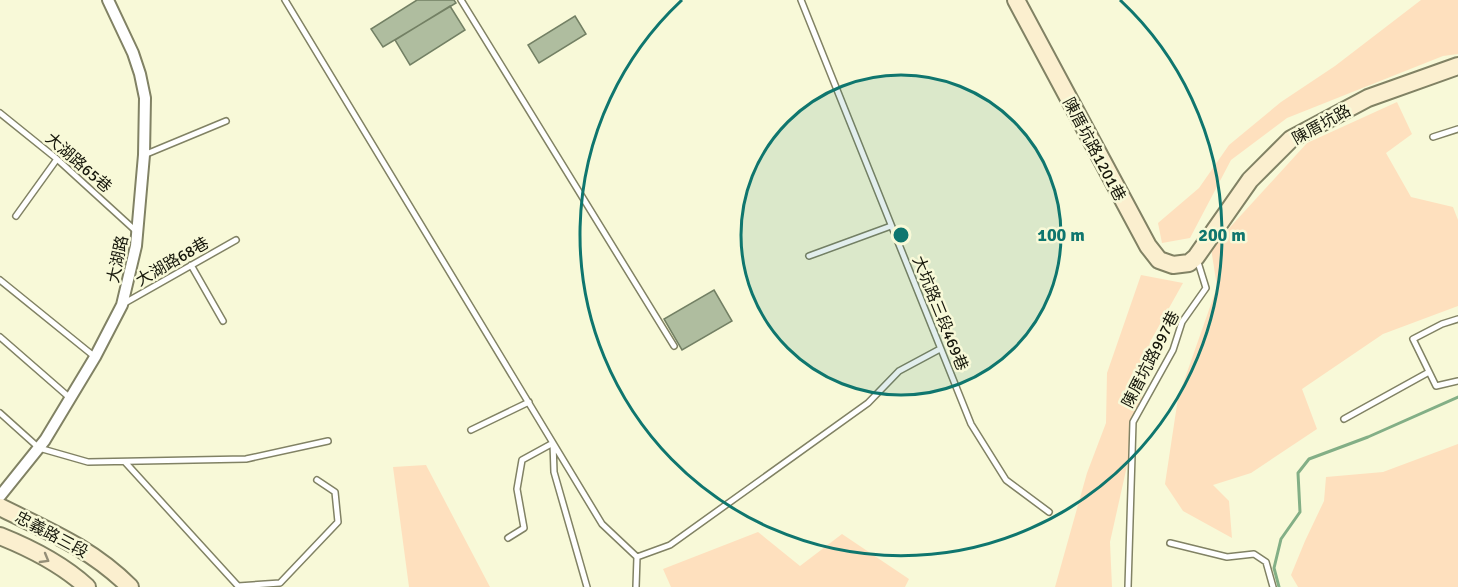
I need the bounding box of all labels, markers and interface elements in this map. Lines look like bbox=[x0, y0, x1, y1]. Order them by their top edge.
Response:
street label: 陳厝坑路1201巷 bbox=[1058, 94, 1130, 205]
street label: 陳厝坑路 bbox=[1289, 101, 1354, 149]
street label: 大湖路65巷 bbox=[41, 129, 116, 197]
text: 100 m bbox=[1037, 224, 1085, 246]
text: 200 m bbox=[1198, 224, 1246, 246]
centre of rings bbox=[891, 225, 911, 245]
street label: 大湖路68巷 bbox=[132, 233, 213, 291]
street label: 大湖路 bbox=[103, 234, 133, 285]
street label: 大坑路三段469巷 bbox=[908, 253, 972, 374]
street label: 陳厝坑路997巷 bbox=[1118, 308, 1184, 411]
street label: 忠義路三段 bbox=[12, 507, 92, 562]
one-way arrow bbox=[39, 551, 49, 563]

